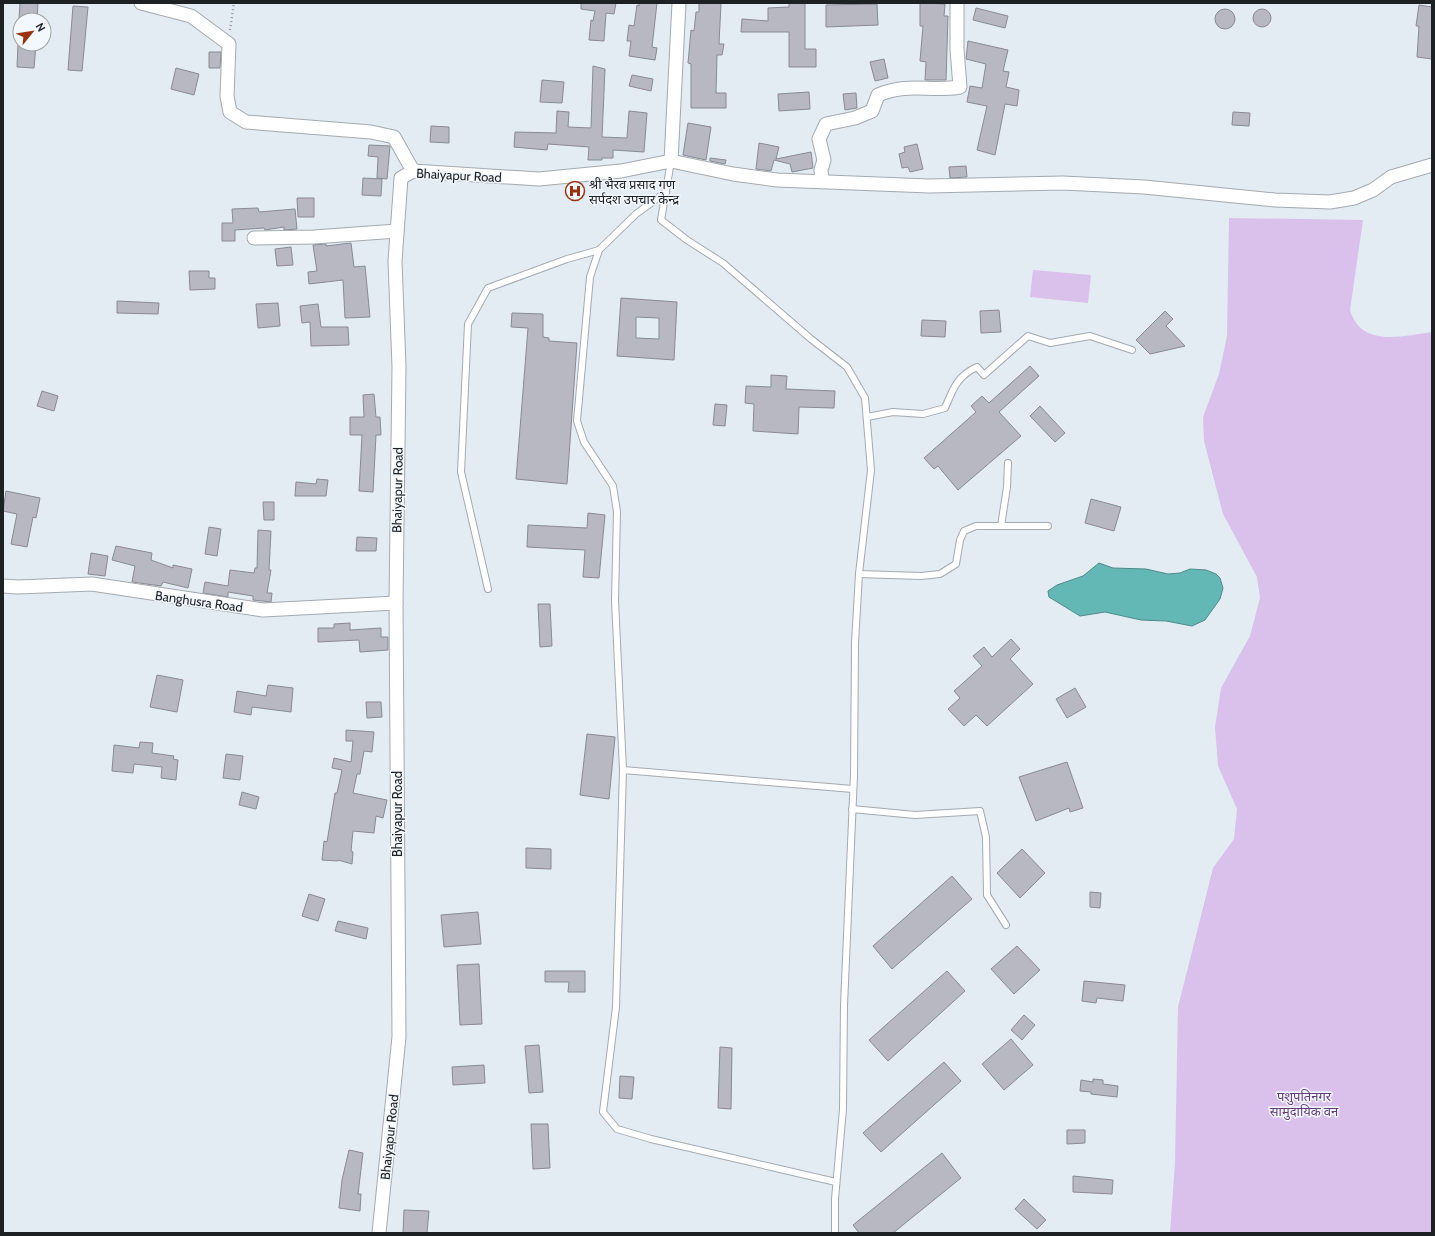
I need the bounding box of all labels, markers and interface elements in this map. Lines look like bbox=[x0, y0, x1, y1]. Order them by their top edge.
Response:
north arrow bbox=[12, 12, 52, 52]
text: N bbox=[33, 20, 49, 34]
street label: Bhaiyapur Road bbox=[416, 165, 502, 185]
place label: श्री भैरव प्रसाद गण सर्पदश उपचार केन्द्र bbox=[589, 176, 680, 207]
hospital icon: श्री भैरव प्रसाद गण सर्पदश उपचार केन्द्र bbox=[564, 180, 586, 202]
street label: Bhaiyapur Road bbox=[388, 447, 406, 533]
street label: Banghusra Road bbox=[154, 587, 244, 615]
street label: Bhaiyapur Road bbox=[389, 771, 405, 857]
park label: पशुपतिनगर सामुदायिक वन bbox=[1270, 1088, 1339, 1120]
street label: Bhaiyapur Road bbox=[377, 1094, 401, 1180]

